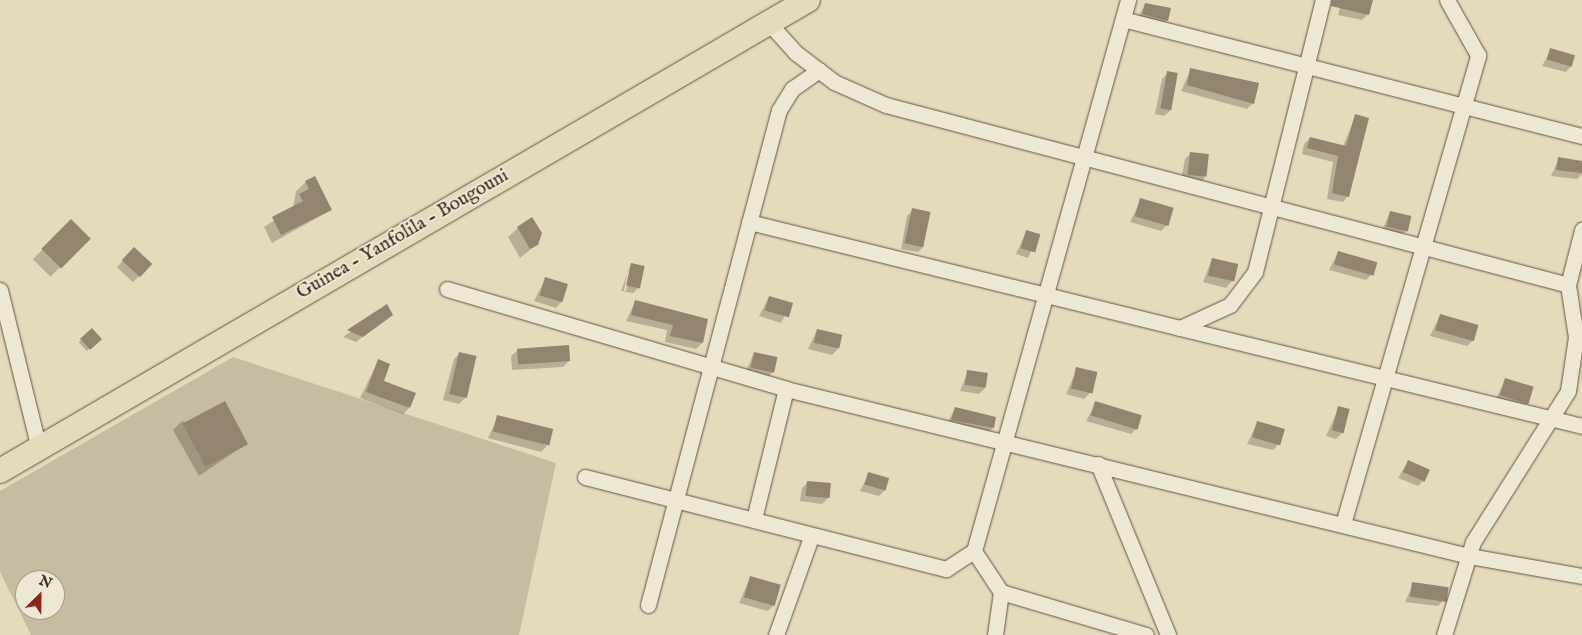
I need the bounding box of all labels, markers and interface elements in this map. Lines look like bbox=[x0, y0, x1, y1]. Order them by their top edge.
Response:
street label: Guinea - Yanfolila - Bougouni bbox=[293, 165, 513, 305]
north arrow bbox=[15, 570, 65, 620]
text: N bbox=[36, 571, 55, 593]

